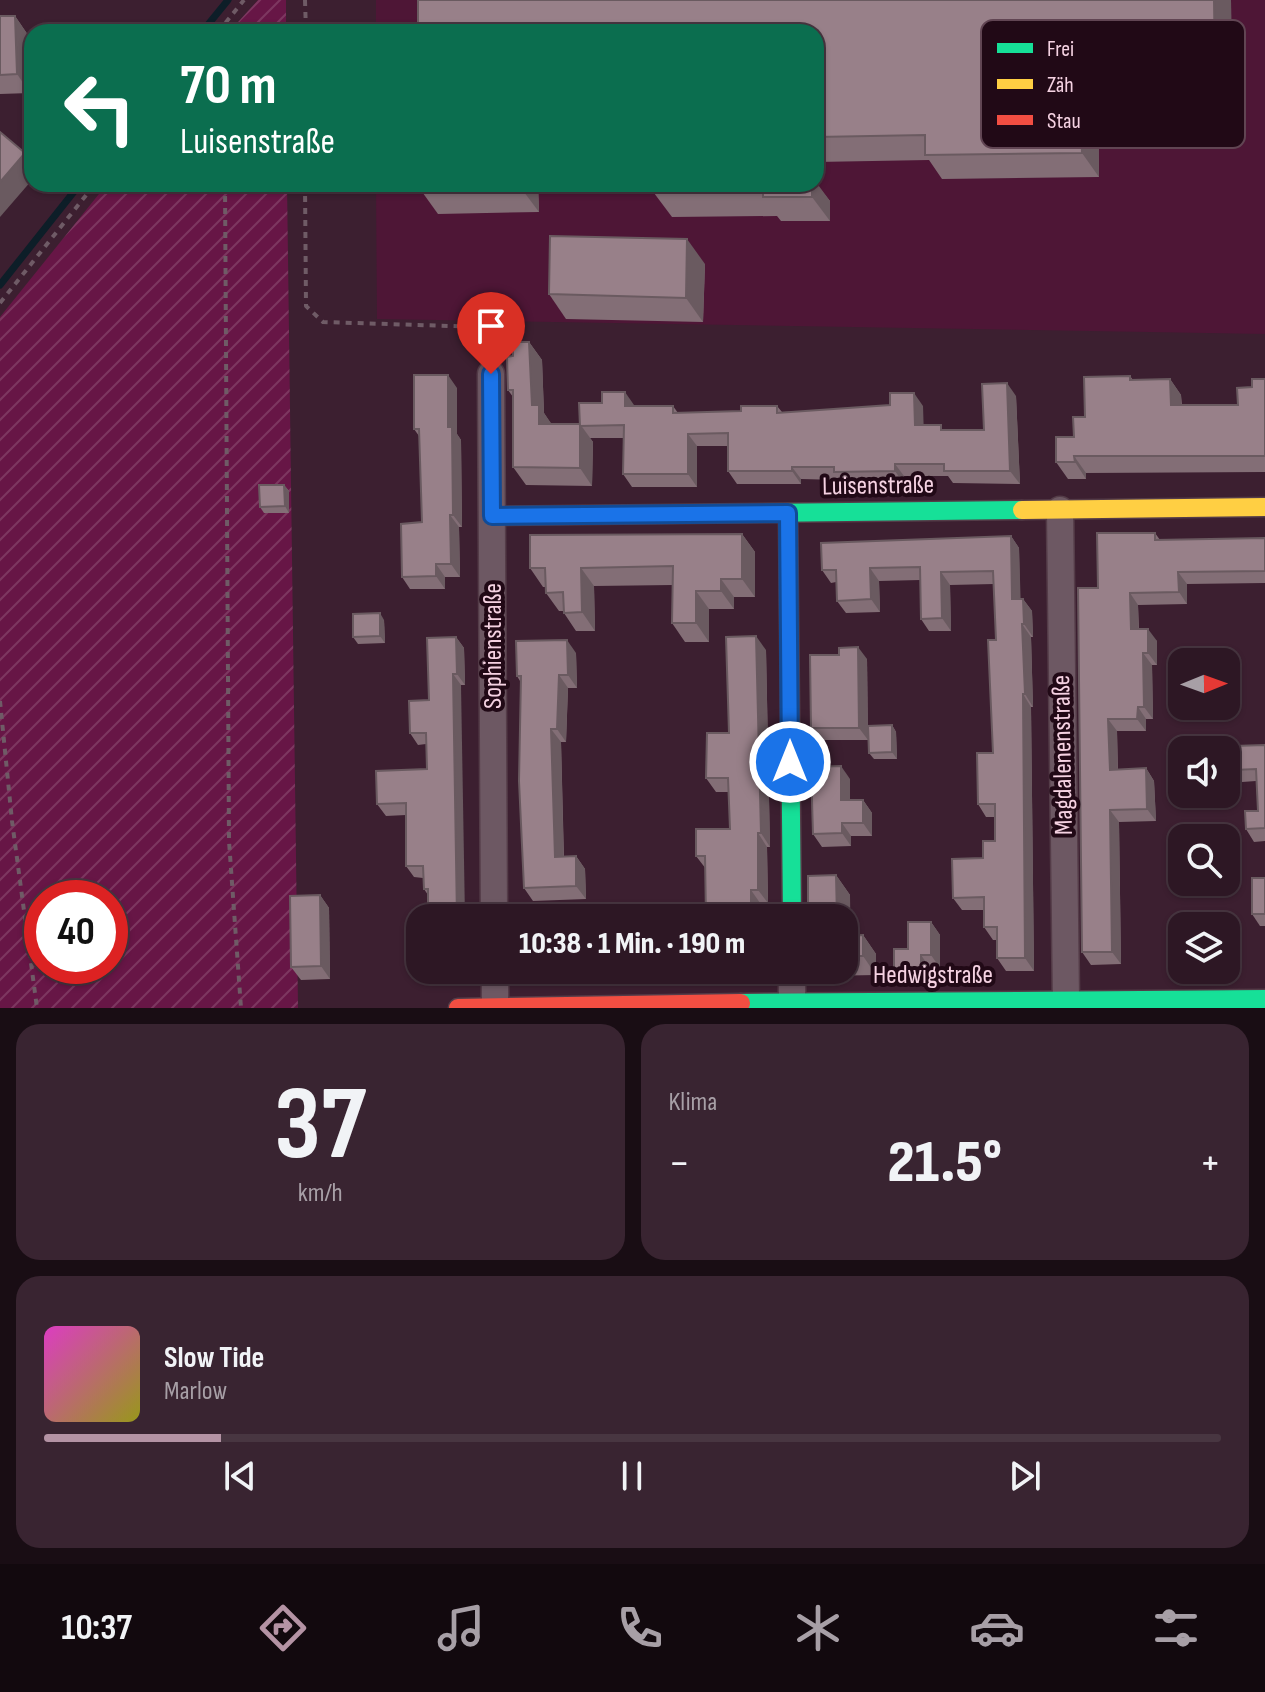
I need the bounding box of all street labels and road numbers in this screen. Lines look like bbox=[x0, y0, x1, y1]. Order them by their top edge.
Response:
street label: Luisenstraße bbox=[822, 470, 934, 502]
street label: Sophienstraße bbox=[478, 583, 509, 709]
street label: Magdalenenstraße bbox=[1046, 675, 1080, 835]
street label: Hedwigstraße bbox=[873, 960, 993, 991]

